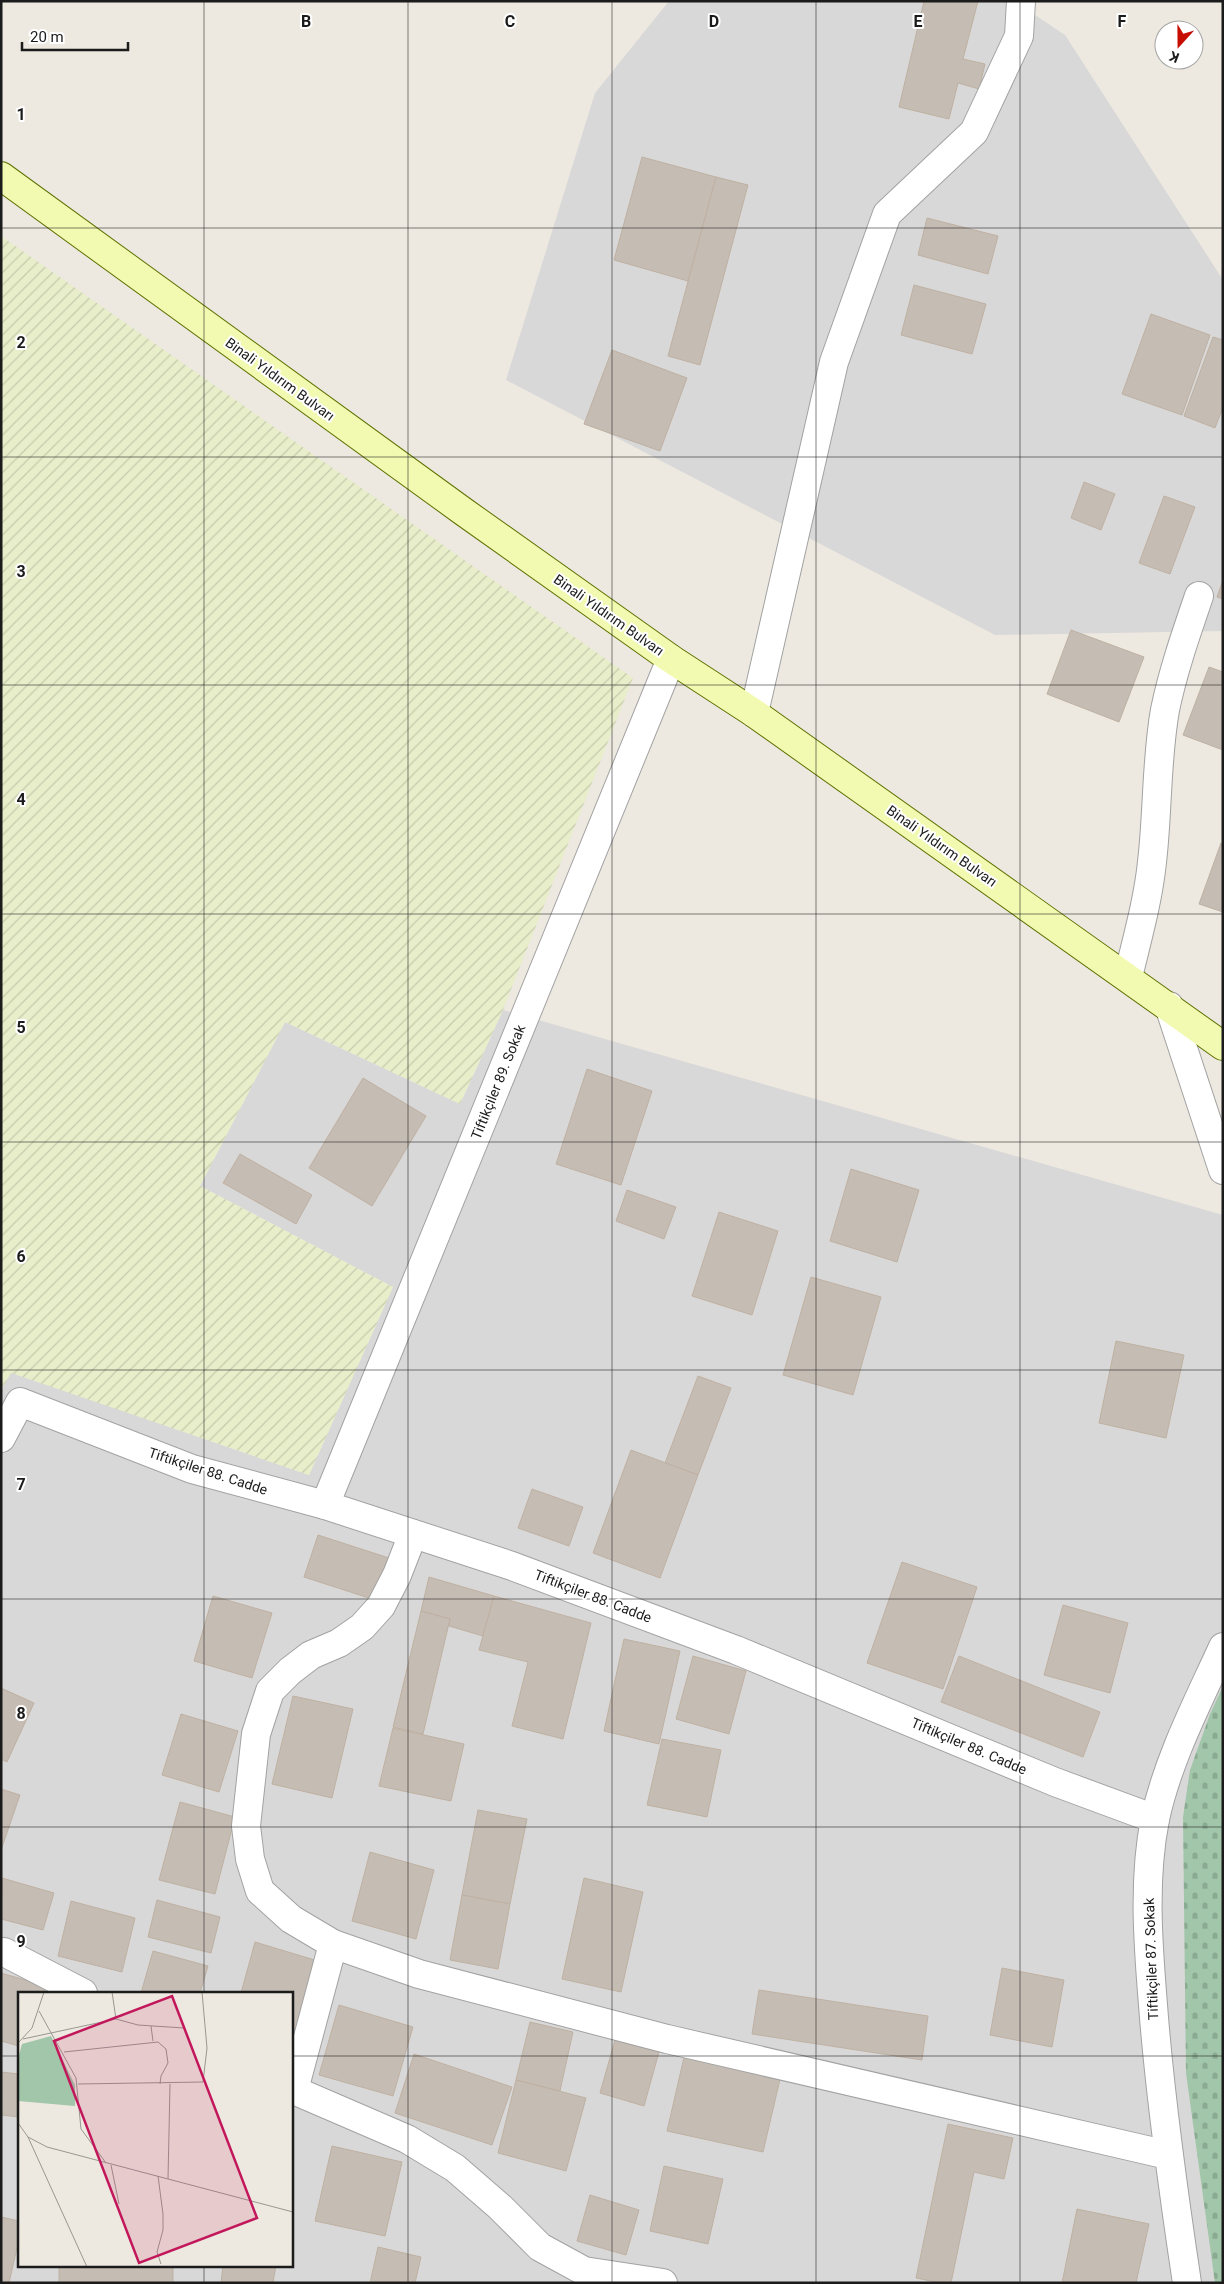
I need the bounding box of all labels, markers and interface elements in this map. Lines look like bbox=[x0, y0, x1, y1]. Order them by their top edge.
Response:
text: B bbox=[301, 12, 311, 31]
text: C bbox=[505, 12, 515, 31]
text: D bbox=[709, 12, 719, 31]
text: E bbox=[914, 12, 923, 31]
text: F bbox=[1118, 12, 1127, 31]
scale bar bbox=[22, 20, 129, 52]
north arrow bbox=[1154, 20, 1204, 70]
text: 20 m bbox=[30, 28, 64, 46]
text: K bbox=[1167, 48, 1181, 66]
text: 1 bbox=[16, 105, 26, 124]
text: 2 bbox=[16, 333, 26, 352]
street label: Binali Yıldırım Bulvarı bbox=[222, 334, 338, 424]
text: 3 bbox=[16, 562, 26, 581]
street label: Binali Yıldırım Bulvarı bbox=[551, 571, 667, 659]
text: 4 bbox=[16, 790, 26, 809]
street label: Binali Yıldırım Bulvarı bbox=[884, 802, 1000, 890]
text: 5 bbox=[16, 1018, 26, 1037]
street label: Tiftikçiler 89. Sokak bbox=[468, 1021, 529, 1142]
text: 6 bbox=[16, 1247, 26, 1266]
street label: Tiftikçiler 88. Cadde bbox=[146, 1444, 270, 1498]
text: 7 bbox=[16, 1475, 26, 1494]
street label: Tiftikçiler 88. Cadde bbox=[532, 1566, 654, 1626]
text: 8 bbox=[16, 1704, 26, 1723]
street label: Tiftikçiler 88. Cadde bbox=[909, 1714, 1029, 1778]
street label: Tiftikçiler 87. Sokak bbox=[1141, 1897, 1161, 2020]
text: 9 bbox=[16, 1932, 26, 1951]
inset map bbox=[18, 1992, 292, 2266]

